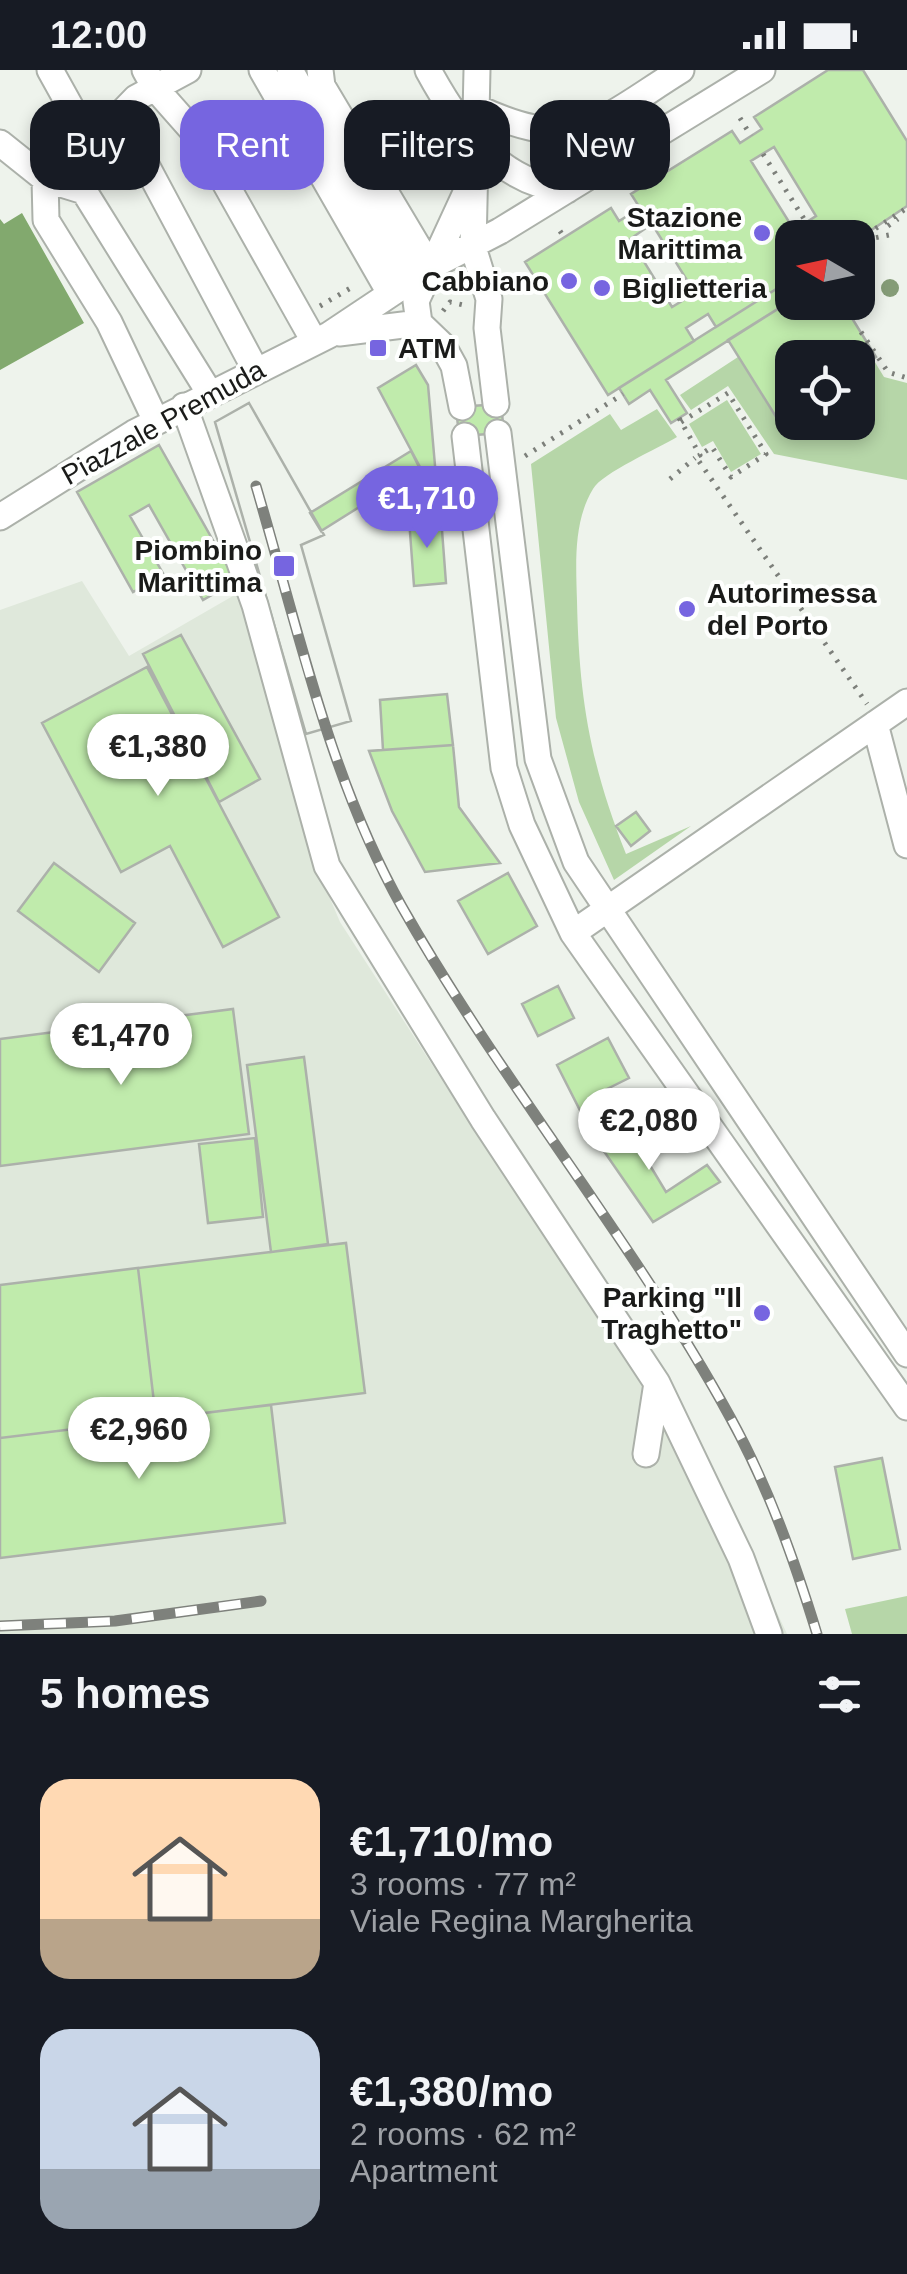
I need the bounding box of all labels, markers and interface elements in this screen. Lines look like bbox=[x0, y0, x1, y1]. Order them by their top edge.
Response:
text: 12:00 bbox=[50, 14, 147, 56]
chip: Buy bbox=[30, 100, 160, 190]
chip: Rent bbox=[180, 100, 324, 190]
chip: Filters bbox=[344, 100, 510, 190]
chip: New bbox=[530, 100, 670, 190]
place label: Stazione Marittima bbox=[618, 202, 742, 265]
north arrow bbox=[775, 220, 875, 320]
map controls bbox=[775, 220, 875, 440]
marker: Stazione Marittima bbox=[751, 222, 773, 244]
place label: Cabbiano bbox=[421, 266, 549, 297]
marker: Cabbiano bbox=[558, 270, 580, 292]
place label: Biglietteria bbox=[622, 273, 767, 304]
marker: Biglietteria bbox=[591, 277, 613, 299]
place label: ATM bbox=[398, 333, 457, 364]
marker: ATM bbox=[367, 337, 389, 359]
button: locate bbox=[775, 340, 875, 440]
street label: Piazzale Premuda bbox=[56, 354, 270, 491]
pin: €1,710 bbox=[346, 466, 508, 551]
text: €1,710 bbox=[378, 480, 476, 516]
place label: Piombino Marittima bbox=[134, 535, 262, 598]
marker: Piombino Marittima bbox=[271, 553, 297, 579]
place label: Autorimessa del Porto bbox=[707, 578, 877, 641]
marker: Autorimessa del Porto bbox=[676, 598, 698, 620]
pin: €1,380 bbox=[77, 714, 239, 799]
text: €1,380 bbox=[109, 728, 207, 764]
pin: €1,470 bbox=[40, 1003, 202, 1088]
text: €1,470 bbox=[72, 1017, 170, 1053]
pin: €2,080 bbox=[568, 1088, 730, 1173]
text: €2,080 bbox=[600, 1102, 698, 1138]
place label: Parking "Il Traghetto" bbox=[601, 1282, 742, 1345]
marker: Parking "Il Traghetto" bbox=[751, 1302, 773, 1324]
pin: €2,960 bbox=[58, 1397, 220, 1482]
text: €2,960 bbox=[90, 1411, 188, 1447]
icon: filters bbox=[812, 1667, 867, 1722]
text: 5 homes bbox=[40, 1670, 210, 1717]
text: €1,710/mo bbox=[350, 1818, 553, 1865]
icon: home bbox=[120, 1819, 240, 1939]
text: 3 rooms · 77 m² bbox=[350, 1866, 576, 1902]
text: Viale Regina Margherita bbox=[350, 1903, 693, 1939]
text: €1,380/mo bbox=[350, 2068, 553, 2115]
icon: home bbox=[120, 2069, 240, 2189]
text: 2 rooms · 62 m² bbox=[350, 2116, 576, 2152]
text: Apartment bbox=[350, 2153, 498, 2189]

